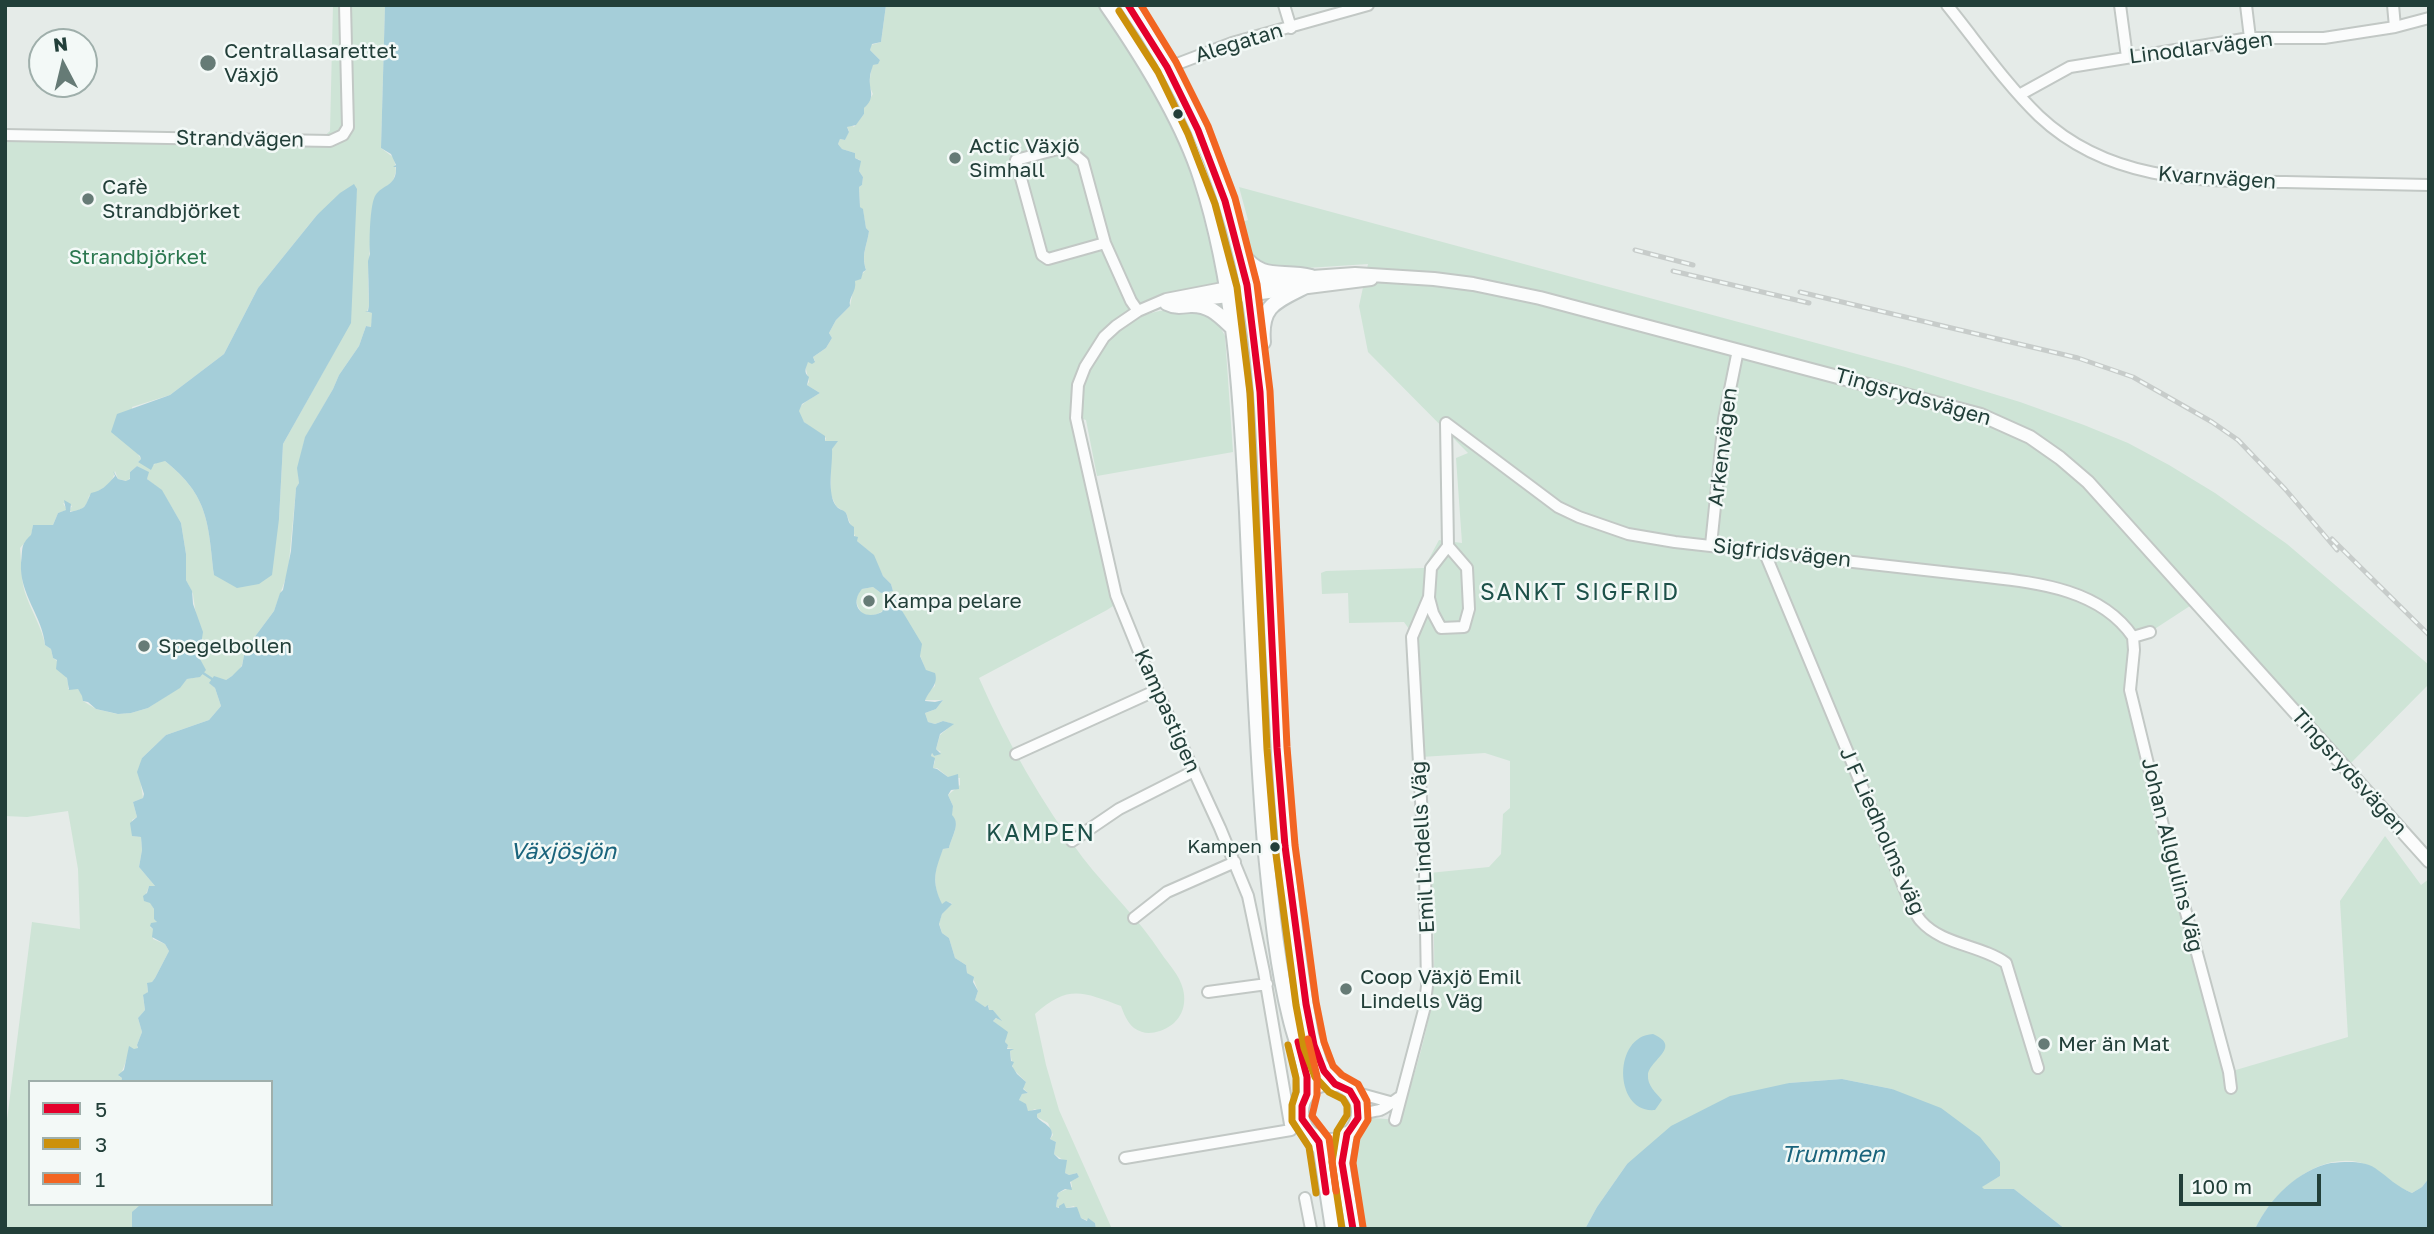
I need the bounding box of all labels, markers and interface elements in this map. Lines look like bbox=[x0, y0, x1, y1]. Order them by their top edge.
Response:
street label: Alegatan bbox=[1192, 18, 1286, 68]
street label: Linodlarvägen bbox=[2128, 27, 2274, 69]
north arrow bbox=[28, 28, 98, 98]
text: N bbox=[52, 31, 69, 56]
place label: Centrallasarettet Växjö bbox=[224, 38, 397, 88]
marker: Centrallasarettet Växjö bbox=[198, 53, 218, 73]
unlabelled marker bbox=[1171, 107, 1185, 121]
street label: Strandvägen bbox=[176, 125, 304, 153]
place label: Actic Växjö Simhall bbox=[969, 133, 1080, 183]
marker: Actic Växjö Simhall bbox=[947, 150, 963, 166]
street label: Kvarnvägen bbox=[2157, 161, 2277, 195]
place label: Cafè Strandbjörket bbox=[102, 174, 240, 224]
marker: Cafè Strandbjörket bbox=[80, 191, 96, 207]
park label: Strandbjörket bbox=[69, 244, 207, 270]
street label: Tingsrydsvägen bbox=[1832, 363, 1994, 431]
street label: Arkenvägen bbox=[1703, 386, 1743, 508]
street label: Sigfridsvägen bbox=[1712, 533, 1852, 573]
district label: SANKT SIGFRID bbox=[1482, 579, 1678, 607]
place label: Kampa pelare bbox=[883, 588, 1022, 614]
marker: Kampa pelare bbox=[861, 593, 877, 609]
place label: Spegelbollen bbox=[158, 633, 292, 659]
marker: Spegelbollen bbox=[136, 638, 152, 654]
street label: Kampastigen bbox=[1129, 645, 1205, 777]
street label: Tingsrydsvägen bbox=[2286, 704, 2412, 840]
street label: J F Liedholms väg bbox=[1834, 743, 1930, 919]
street label: Johan Allgulins Väg bbox=[2136, 755, 2208, 955]
street label: Emil Lindells Väg bbox=[1406, 760, 1440, 934]
district label: KAMPEN bbox=[987, 820, 1095, 848]
place label: Kampen bbox=[1187, 836, 1262, 858]
water label: Växjösjön bbox=[510, 838, 616, 866]
marker: Kampen bbox=[1268, 840, 1282, 854]
place label: Coop Växjö Emil Lindells Väg bbox=[1360, 964, 1521, 1014]
marker: Coop Växjö Emil Lindells Väg bbox=[1338, 981, 1354, 997]
place label: Mer än Mat bbox=[2058, 1031, 2170, 1057]
marker: Mer än Mat bbox=[2036, 1036, 2052, 1052]
legend bbox=[28, 1080, 273, 1206]
text: 5 bbox=[95, 1096, 107, 1122]
text: 3 bbox=[95, 1131, 107, 1157]
water label: Trummen bbox=[1781, 1141, 1885, 1169]
scale bar bbox=[2182, 1160, 2324, 1204]
text: 1 bbox=[95, 1166, 105, 1192]
text: 100 m bbox=[2192, 1173, 2252, 1199]

